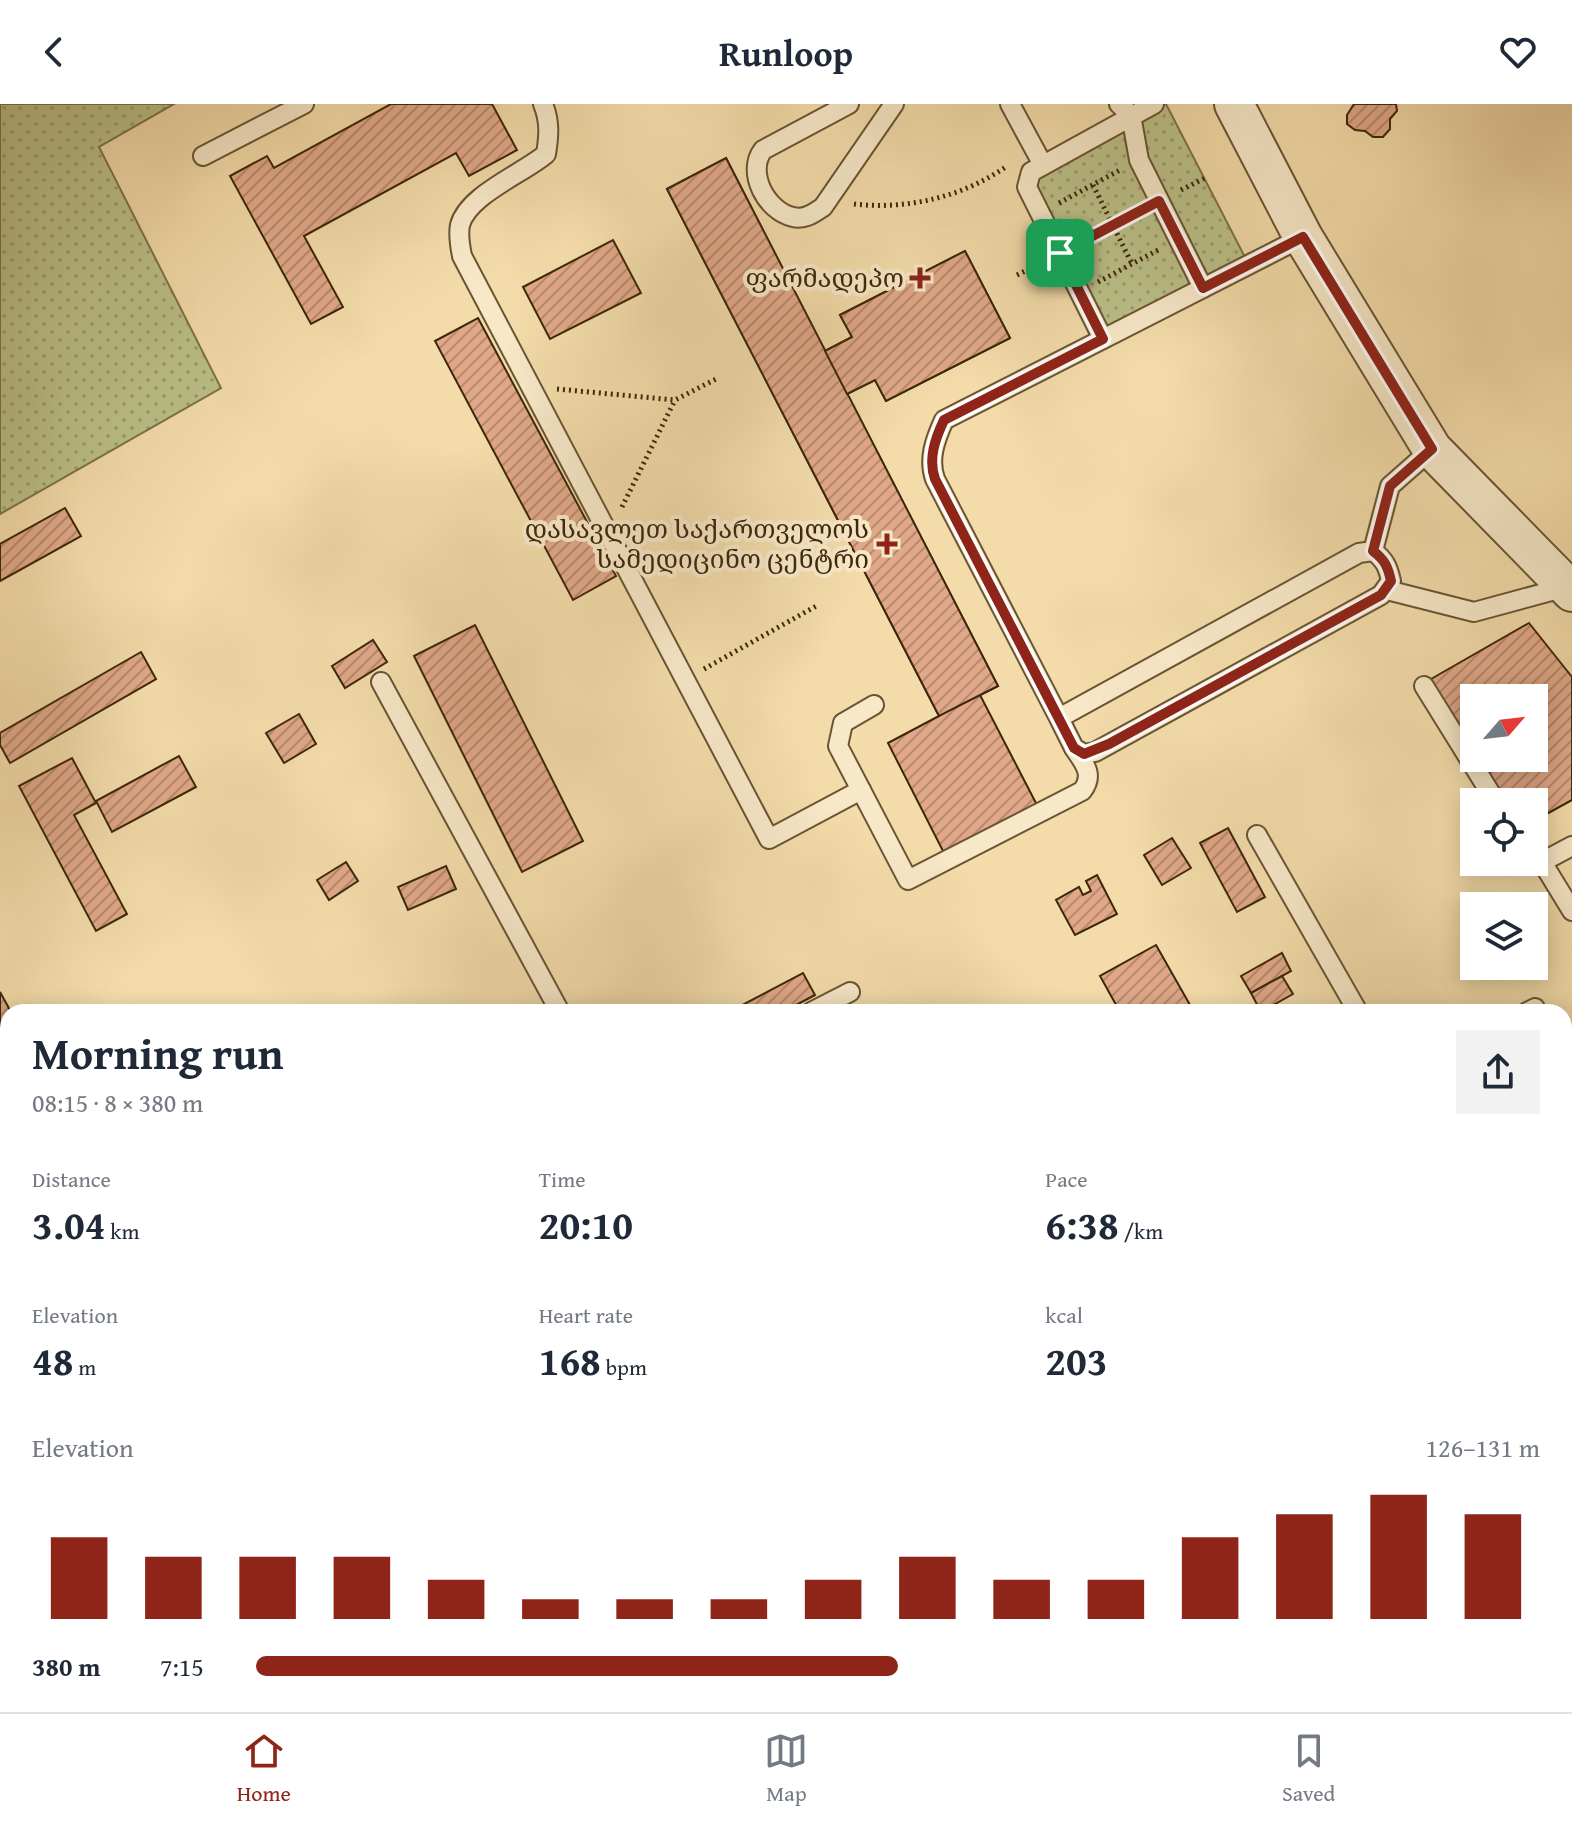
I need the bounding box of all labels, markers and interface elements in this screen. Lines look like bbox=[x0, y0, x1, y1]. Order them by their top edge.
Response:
text: Runloop bbox=[719, 26, 853, 79]
icon: back bbox=[32, 30, 76, 74]
icon: heart bbox=[1496, 30, 1540, 74]
pin bbox=[1026, 219, 1094, 287]
icon: arrive bbox=[1038, 231, 1082, 275]
place label: ფარმადეპო bbox=[745, 258, 904, 297]
marker: ფარმადეპო bbox=[911, 269, 929, 287]
place label: დასავლეთ საქართველოს სამედიცინო ცენტრი bbox=[525, 509, 869, 578]
marker: დასავლეთ საქართველოს სამედიცინო ცენტრი bbox=[876, 533, 898, 555]
north arrow bbox=[1460, 684, 1548, 772]
map controls bbox=[1460, 684, 1548, 980]
button: locate bbox=[1460, 788, 1548, 876]
button: layers bbox=[1460, 892, 1548, 980]
text: Morning run bbox=[32, 1021, 283, 1085]
button: share bbox=[1456, 1030, 1540, 1114]
text: 08:15 · 8 × 380 m bbox=[32, 1083, 203, 1122]
text: Distance bbox=[32, 1163, 111, 1195]
text: Time bbox=[539, 1163, 585, 1195]
text: Pace bbox=[1045, 1163, 1088, 1195]
text: 3.04 bbox=[32, 1195, 105, 1254]
text: 20:10 bbox=[539, 1195, 633, 1254]
text: 6:38 bbox=[1045, 1195, 1119, 1254]
text: km bbox=[105, 1215, 139, 1247]
text: /km bbox=[1119, 1215, 1163, 1247]
text: Elevation bbox=[32, 1299, 118, 1331]
text: Heart rate bbox=[539, 1299, 633, 1331]
text: kcal bbox=[1045, 1299, 1083, 1331]
text: 48 bbox=[32, 1331, 73, 1390]
text: 168 bbox=[539, 1331, 601, 1390]
text: 203 bbox=[1045, 1331, 1108, 1390]
text: m bbox=[73, 1351, 96, 1383]
text: bpm bbox=[601, 1351, 647, 1383]
text: Elevation bbox=[32, 1428, 134, 1467]
text: 126–131 m bbox=[1426, 1428, 1540, 1467]
text: 380 m bbox=[32, 1647, 100, 1686]
text: 7:15 bbox=[160, 1647, 204, 1686]
tab: Home bbox=[237, 1729, 291, 1809]
tab: Map bbox=[764, 1729, 808, 1809]
tab: Saved bbox=[1282, 1729, 1335, 1809]

